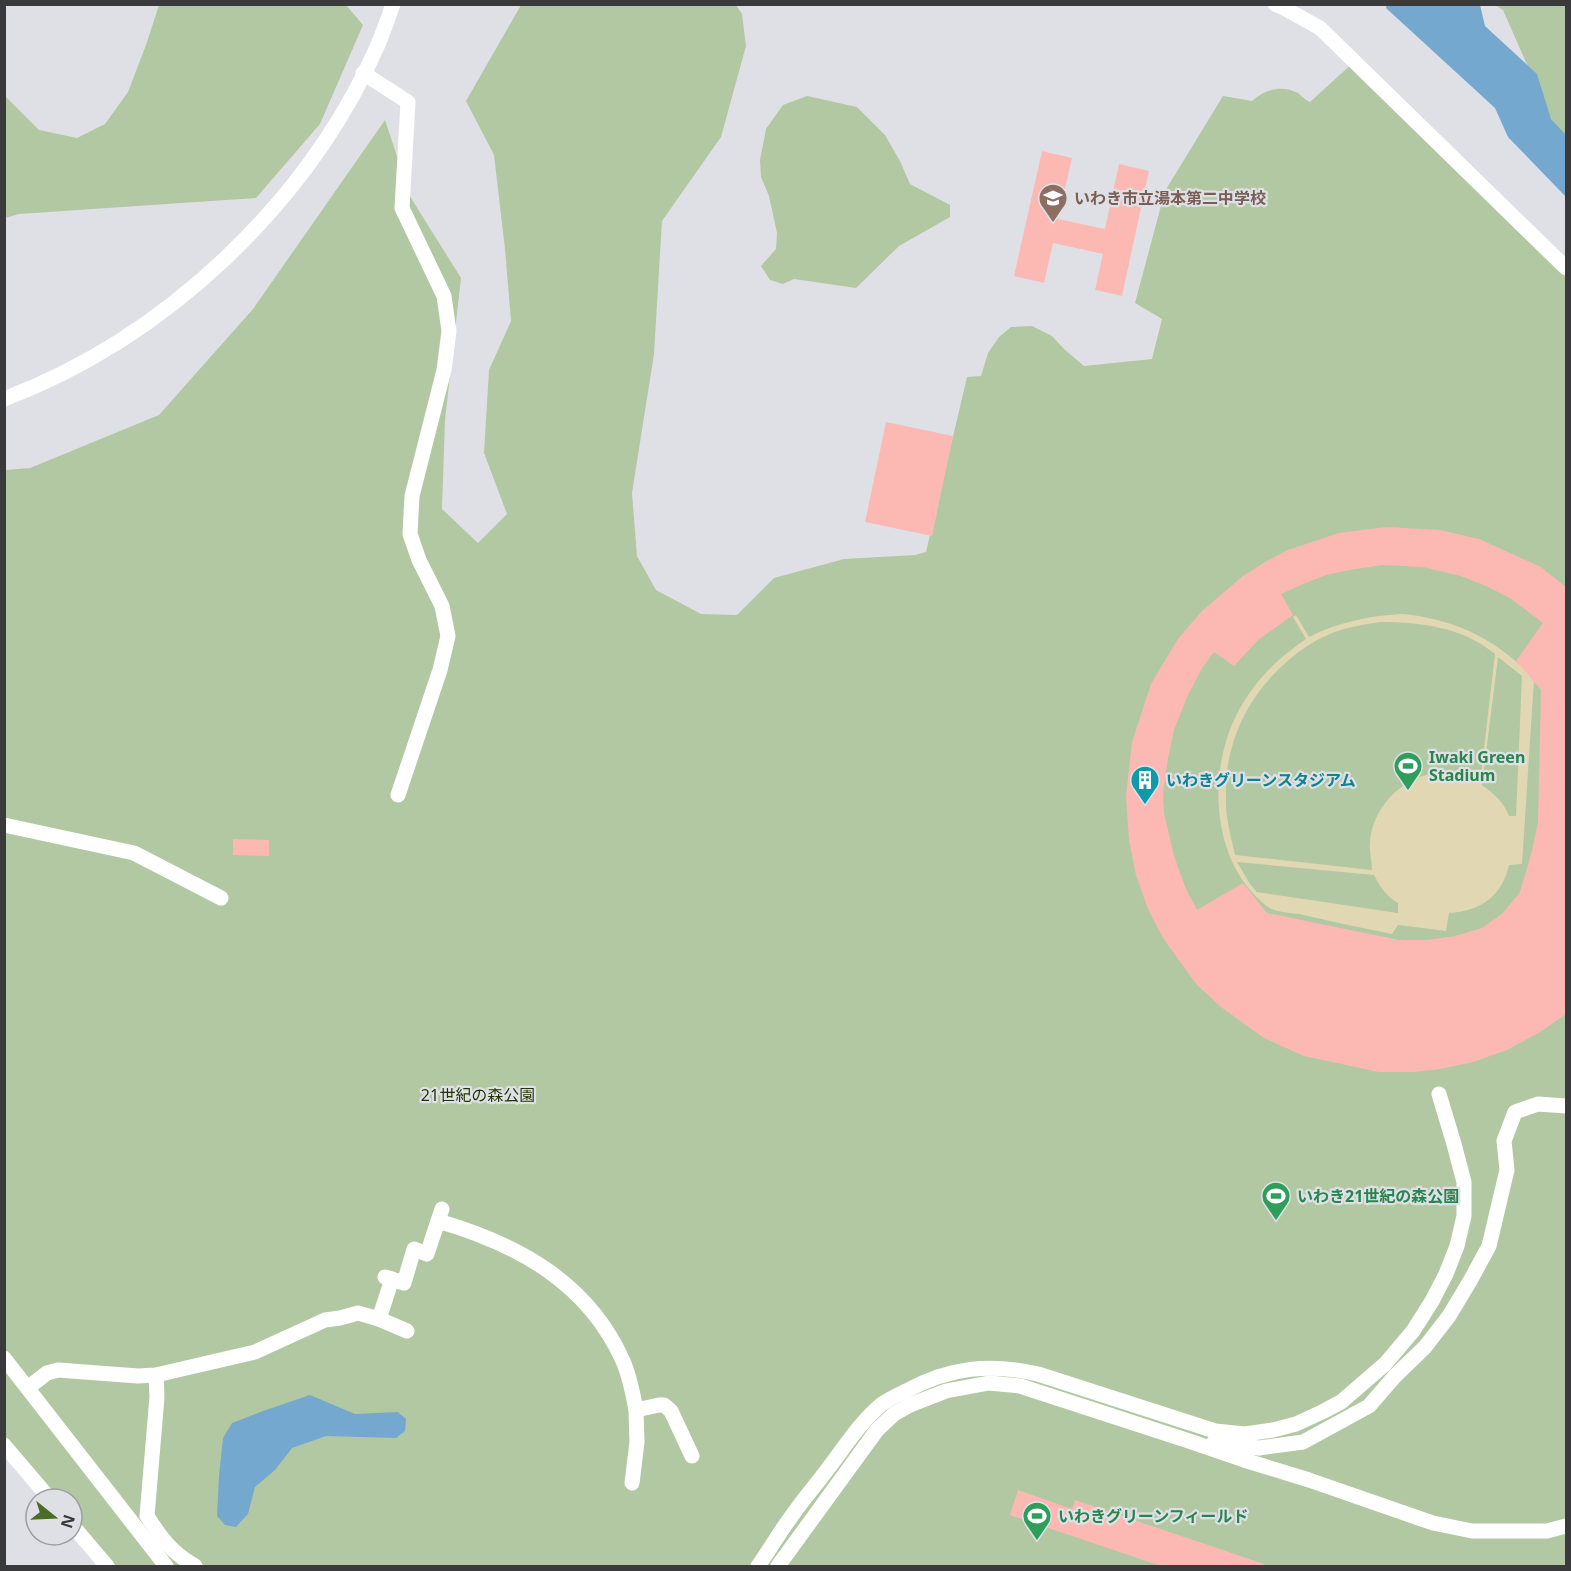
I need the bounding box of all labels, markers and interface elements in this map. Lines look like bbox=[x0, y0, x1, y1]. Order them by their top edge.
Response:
school or university icon: いわき市立湯本第二中学校 bbox=[1037, 182, 1069, 224]
place label: いわき市立湯本第二中学校 bbox=[1074, 187, 1266, 209]
place label: Iwaki Green Stadium bbox=[1429, 746, 1525, 786]
sports icon: Iwaki Green Stadium bbox=[1392, 750, 1424, 792]
building icon: いわきグリーンスタジアム bbox=[1129, 764, 1161, 806]
place label: いわきグリーンスタジアム bbox=[1166, 769, 1356, 791]
park label: 21世紀の森公園 bbox=[421, 1084, 535, 1106]
sports icon: いわき21世紀の森公園 bbox=[1260, 1180, 1292, 1222]
place label: いわき21世紀の森公園 bbox=[1297, 1185, 1459, 1207]
north arrow bbox=[24, 1487, 84, 1547]
sports icon: いわきグリーンフィールド bbox=[1021, 1500, 1053, 1542]
place label: いわきグリーンフィールド bbox=[1058, 1505, 1248, 1527]
text: N bbox=[56, 1512, 81, 1531]

